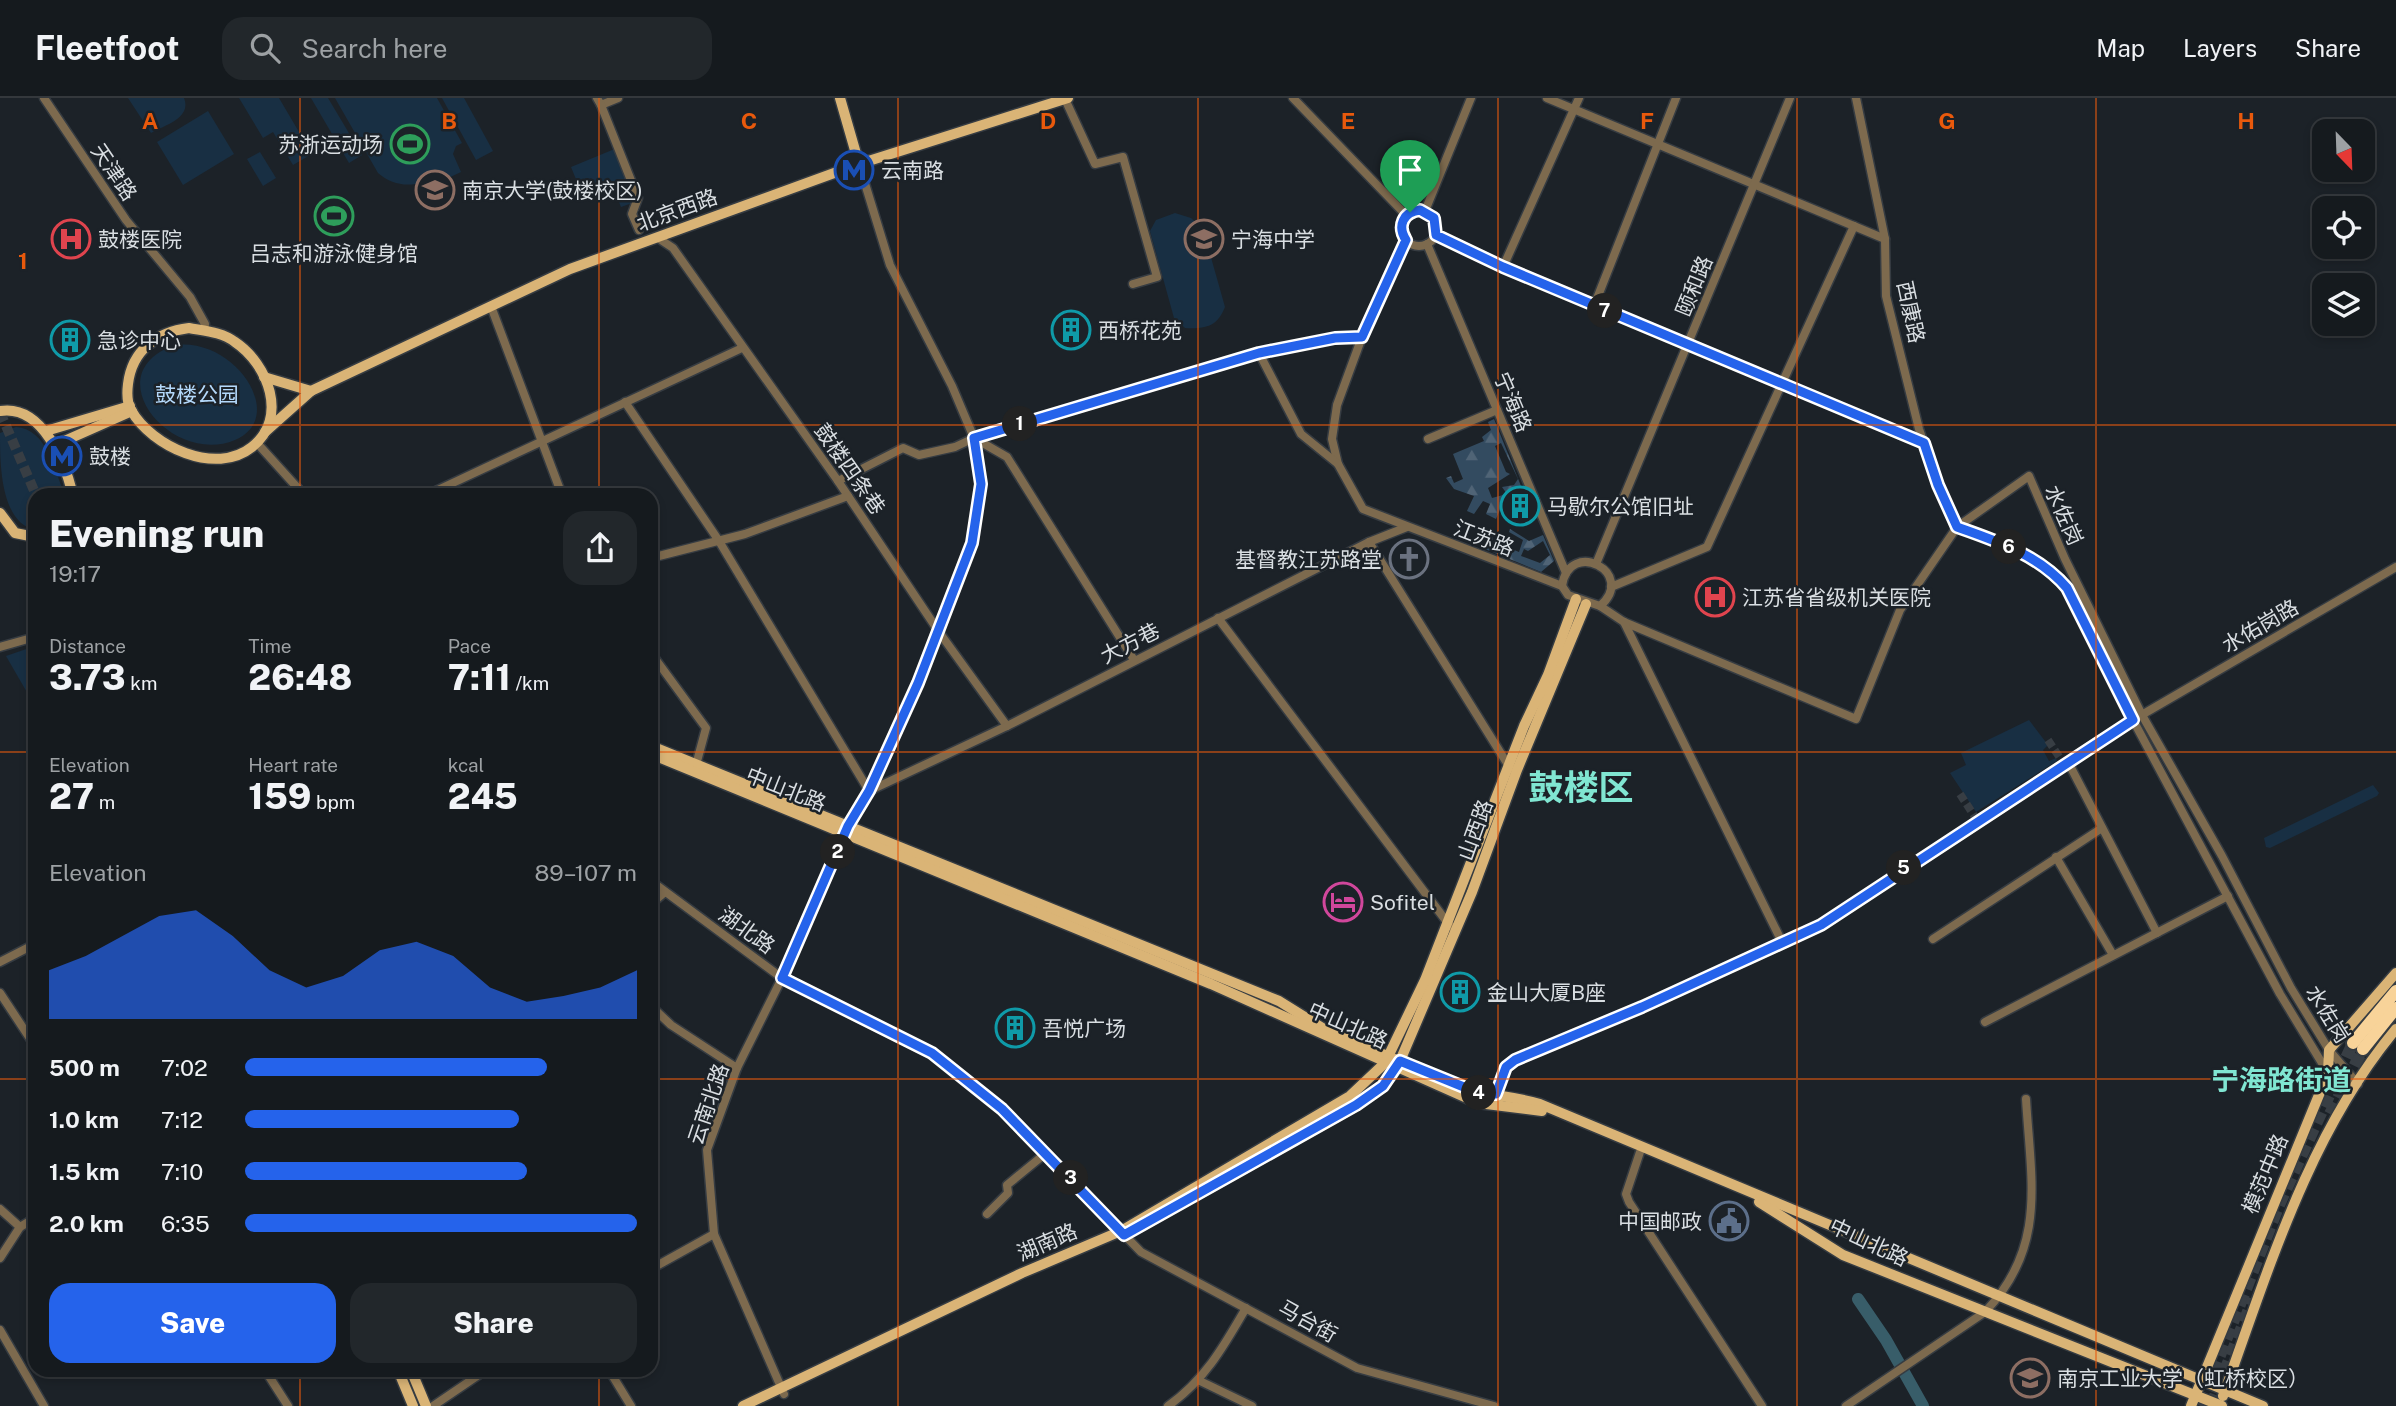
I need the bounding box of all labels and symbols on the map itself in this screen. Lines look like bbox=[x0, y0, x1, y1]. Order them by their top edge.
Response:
text: A bbox=[142, 107, 159, 134]
text: B bbox=[441, 107, 457, 134]
text: C bbox=[741, 107, 757, 134]
text: D bbox=[1040, 107, 1056, 134]
text: E bbox=[1341, 107, 1355, 134]
text: F bbox=[1640, 107, 1654, 134]
text: G bbox=[1938, 107, 1956, 134]
text: H bbox=[2237, 107, 2255, 134]
north arrow bbox=[2312, 119, 2375, 182]
sports icon: 苏浙运动场 bbox=[389, 123, 431, 165]
place label: 苏浙运动场 bbox=[278, 132, 383, 157]
street label: 天津路 bbox=[86, 139, 142, 205]
pin bbox=[1380, 140, 1440, 212]
metro station icon: 云南路 bbox=[833, 149, 875, 191]
place label: 云南路 bbox=[881, 158, 944, 183]
school or university icon: 南京大学(鼓楼校区) bbox=[414, 169, 456, 211]
place label: 南京大学(鼓楼校区) bbox=[462, 178, 643, 203]
street label: 北京西路 bbox=[633, 184, 721, 236]
sports icon: 吕志和游泳健身馆 bbox=[313, 195, 355, 237]
hospital icon: 鼓楼医院 bbox=[50, 218, 92, 260]
school or university icon: 宁海中学 bbox=[1183, 218, 1225, 260]
place label: 鼓楼医院 bbox=[98, 227, 182, 252]
place label: 宁海中学 bbox=[1231, 227, 1315, 252]
place label: 吕志和游泳健身馆 bbox=[250, 241, 418, 266]
text: 1 bbox=[18, 247, 28, 274]
street label: 颐和路 bbox=[1671, 252, 1717, 320]
street label: 西康路 bbox=[1892, 279, 1930, 345]
pin: 7 bbox=[1588, 294, 1622, 328]
building icon: 西桥花苑 bbox=[1050, 309, 1092, 351]
place label: 西桥花苑 bbox=[1098, 318, 1182, 343]
building icon: 急诊中心 bbox=[49, 319, 91, 361]
place label: 急诊中心 bbox=[97, 328, 181, 353]
street label: 宁海路 bbox=[1489, 368, 1537, 436]
park label: 鼓楼公园 bbox=[155, 382, 239, 407]
pin: 1 bbox=[1002, 406, 1038, 442]
street label: 鼓楼四条巷 bbox=[810, 419, 890, 519]
metro station icon: 鼓楼 bbox=[41, 435, 83, 477]
place label: 鼓楼 bbox=[89, 444, 131, 469]
street label: 水佐岗 bbox=[2040, 481, 2088, 549]
building icon: 马歇尔公馆旧址 bbox=[1499, 485, 1541, 527]
place label: 马歇尔公馆旧址 bbox=[1547, 494, 1694, 519]
street label: 江苏路 bbox=[1450, 515, 1518, 561]
pin: 6 bbox=[1992, 530, 2026, 564]
church icon: 基督教江苏路堂 bbox=[1388, 538, 1430, 580]
place label: 基督教江苏路堂 bbox=[1235, 547, 1382, 572]
hospital icon: 江苏省省级机关医院 bbox=[1694, 576, 1736, 618]
place label: 江苏省省级机关医院 bbox=[1742, 585, 1931, 610]
street label: 水佑岗路 bbox=[2217, 594, 2303, 658]
street label: 大方巷 bbox=[1096, 618, 1164, 668]
street label: 中山北路 bbox=[742, 762, 830, 816]
district label: 鼓楼区 bbox=[1528, 767, 1634, 808]
street label: 山西路 bbox=[1452, 796, 1498, 864]
pin: 2 bbox=[820, 834, 856, 870]
pin: 5 bbox=[1886, 850, 1922, 886]
hotel icon: Sofitel bbox=[1322, 881, 1364, 923]
place label: Sofitel bbox=[1370, 890, 1435, 915]
street label: 湖北路 bbox=[714, 901, 780, 959]
building icon: 金山大厦B座 bbox=[1439, 971, 1481, 1013]
place label: 金山大厦B座 bbox=[1487, 980, 1606, 1005]
street label: 水佐岗 bbox=[2301, 981, 2355, 1047]
street label: 中山北路 bbox=[1305, 996, 1391, 1054]
building icon: 吾悦广场 bbox=[994, 1007, 1036, 1049]
place label: 吾悦广场 bbox=[1042, 1016, 1126, 1041]
street label: 云南北路 bbox=[683, 1060, 733, 1148]
district label: 宁海路街道 bbox=[2211, 1063, 2351, 1096]
pin: 4 bbox=[1462, 1076, 1496, 1110]
street label: 模范中路 bbox=[2237, 1130, 2293, 1218]
pin: 3 bbox=[1054, 1160, 1088, 1196]
public building icon: 中国邮政 bbox=[1708, 1200, 1750, 1242]
place label: 中国邮政 bbox=[1618, 1209, 1702, 1234]
street label: 中山北路 bbox=[1826, 1213, 1912, 1271]
street label: 湖南路 bbox=[1013, 1218, 1081, 1266]
street label: 马台街 bbox=[1274, 1295, 1342, 1347]
school or university icon: 南京工业大学（虹桥校区） bbox=[2009, 1357, 2051, 1399]
place label: 南京工业大学（虹桥校区） bbox=[2057, 1366, 2309, 1391]

